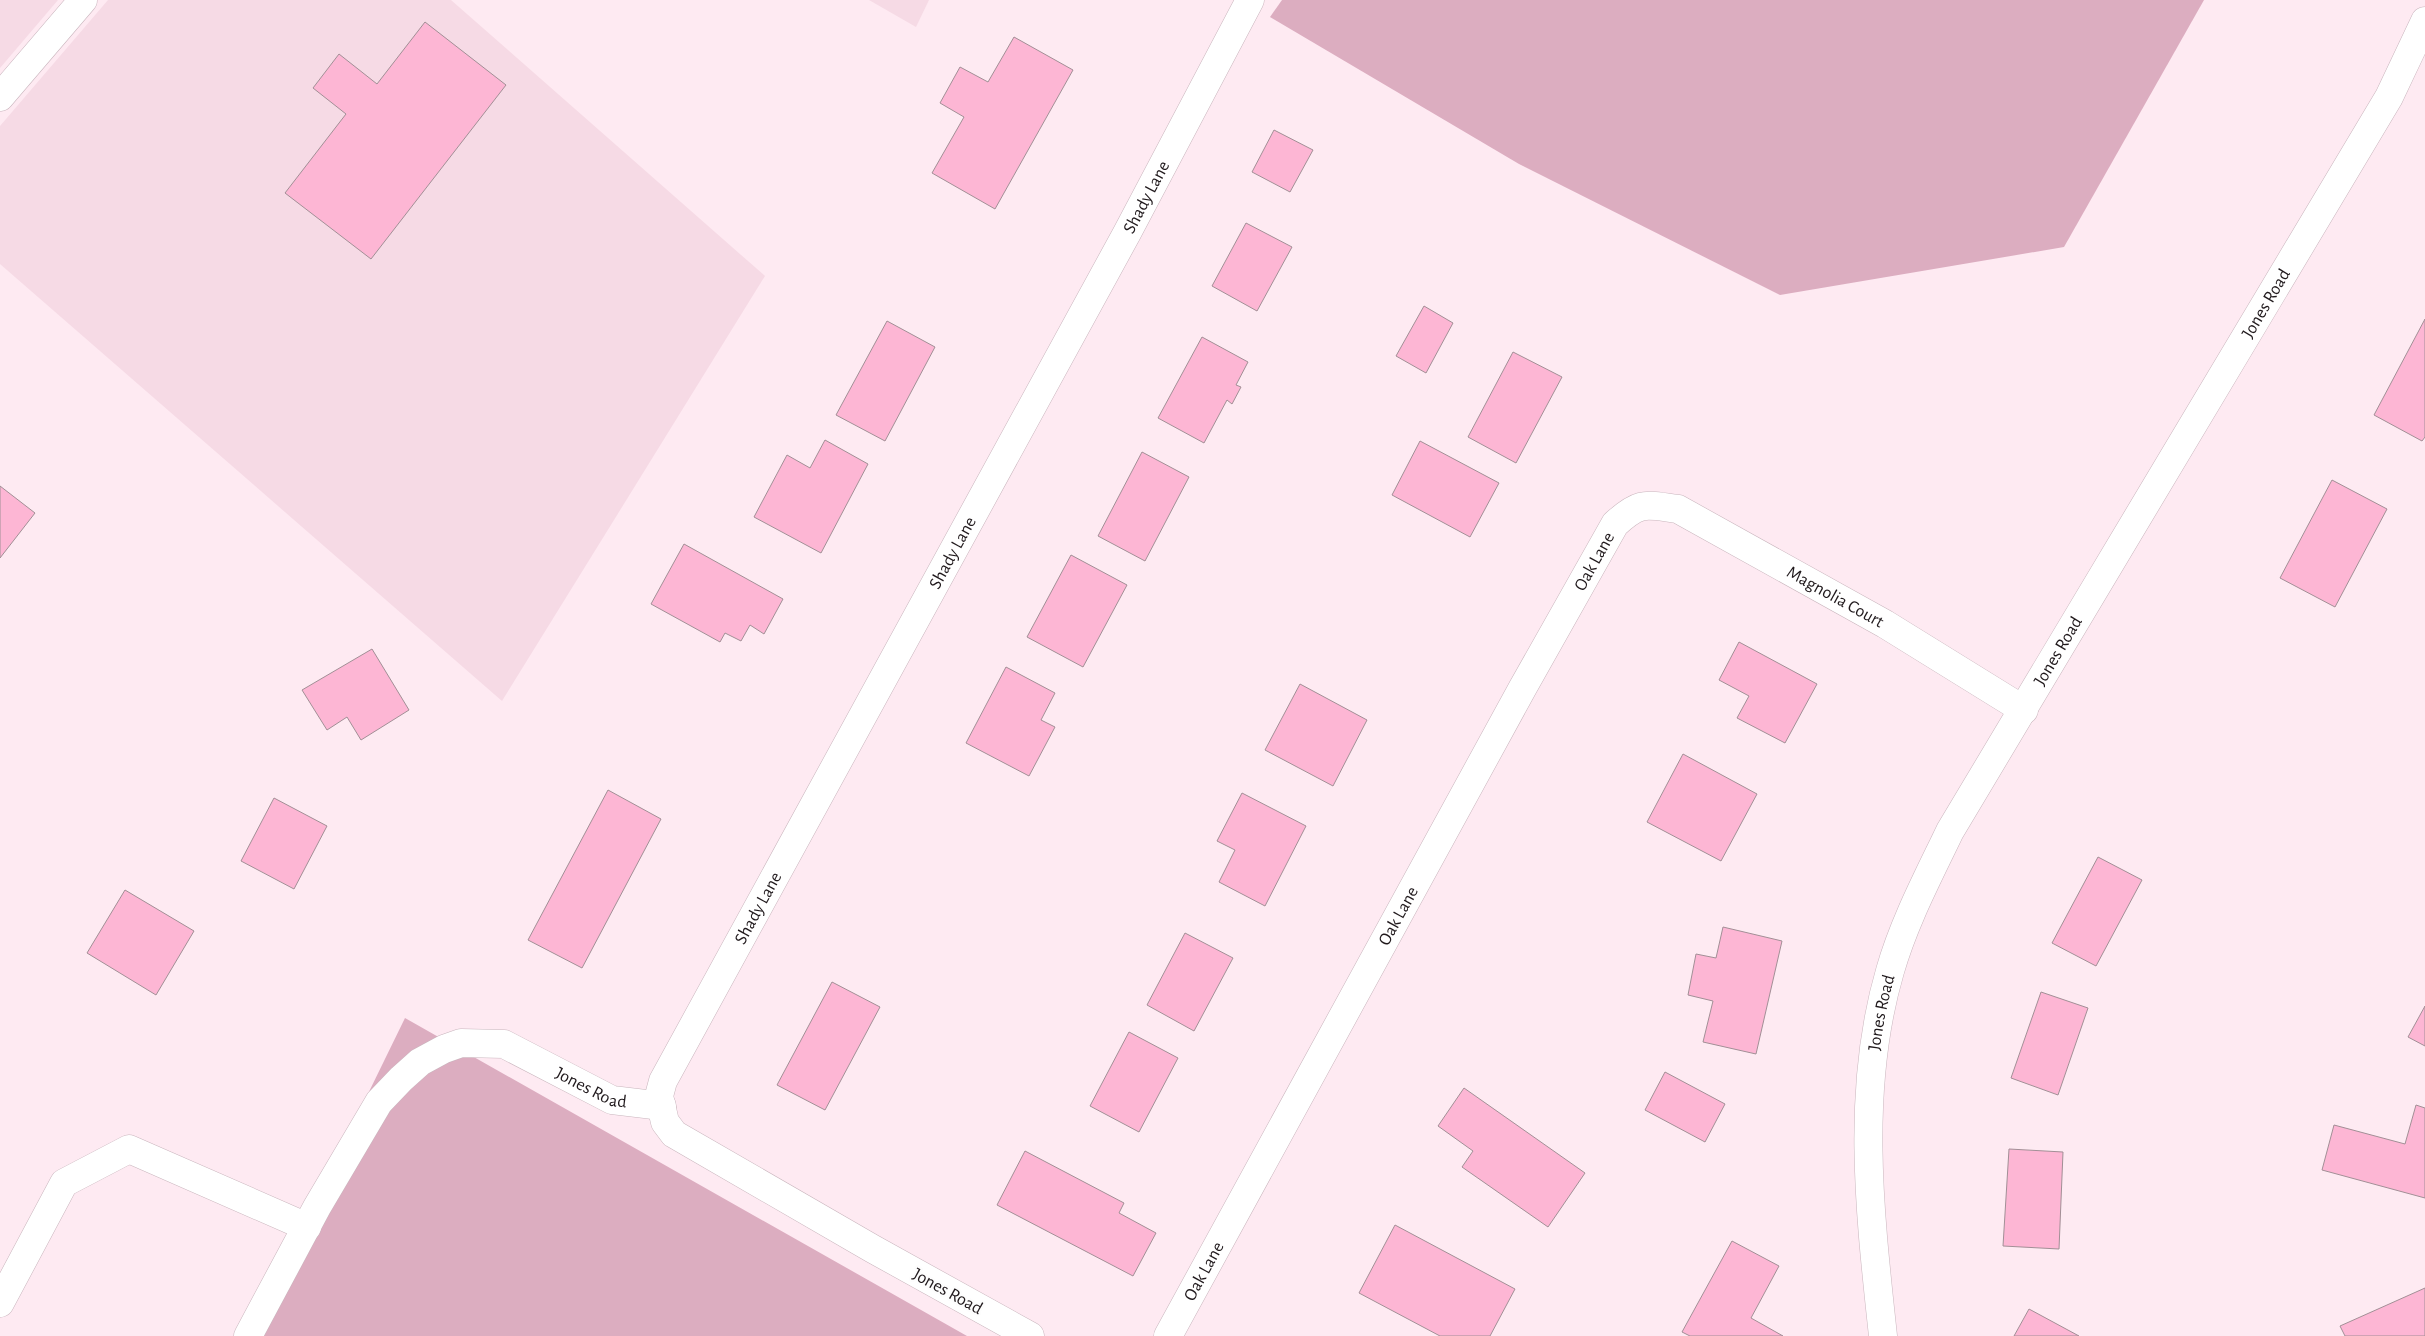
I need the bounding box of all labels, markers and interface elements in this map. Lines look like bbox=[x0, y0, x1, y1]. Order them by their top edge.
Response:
street label: Shady Lane bbox=[1120, 158, 1173, 237]
street label: Jones Road bbox=[2239, 266, 2294, 341]
street label: Shady Lane bbox=[926, 514, 980, 592]
street label: Oak Lane bbox=[1571, 529, 1618, 594]
street label: Magnolia Court bbox=[1784, 563, 1887, 632]
street label: Jones Road bbox=[2031, 614, 2086, 689]
street label: Shady Lane bbox=[732, 869, 786, 947]
street label: Oak Lane bbox=[1375, 884, 1422, 949]
street label: Jones Road bbox=[1866, 973, 1898, 1052]
street label: Jones Road bbox=[552, 1064, 628, 1112]
street label: Oak Lane bbox=[1181, 1239, 1228, 1304]
street label: Jones Road bbox=[910, 1265, 986, 1318]

